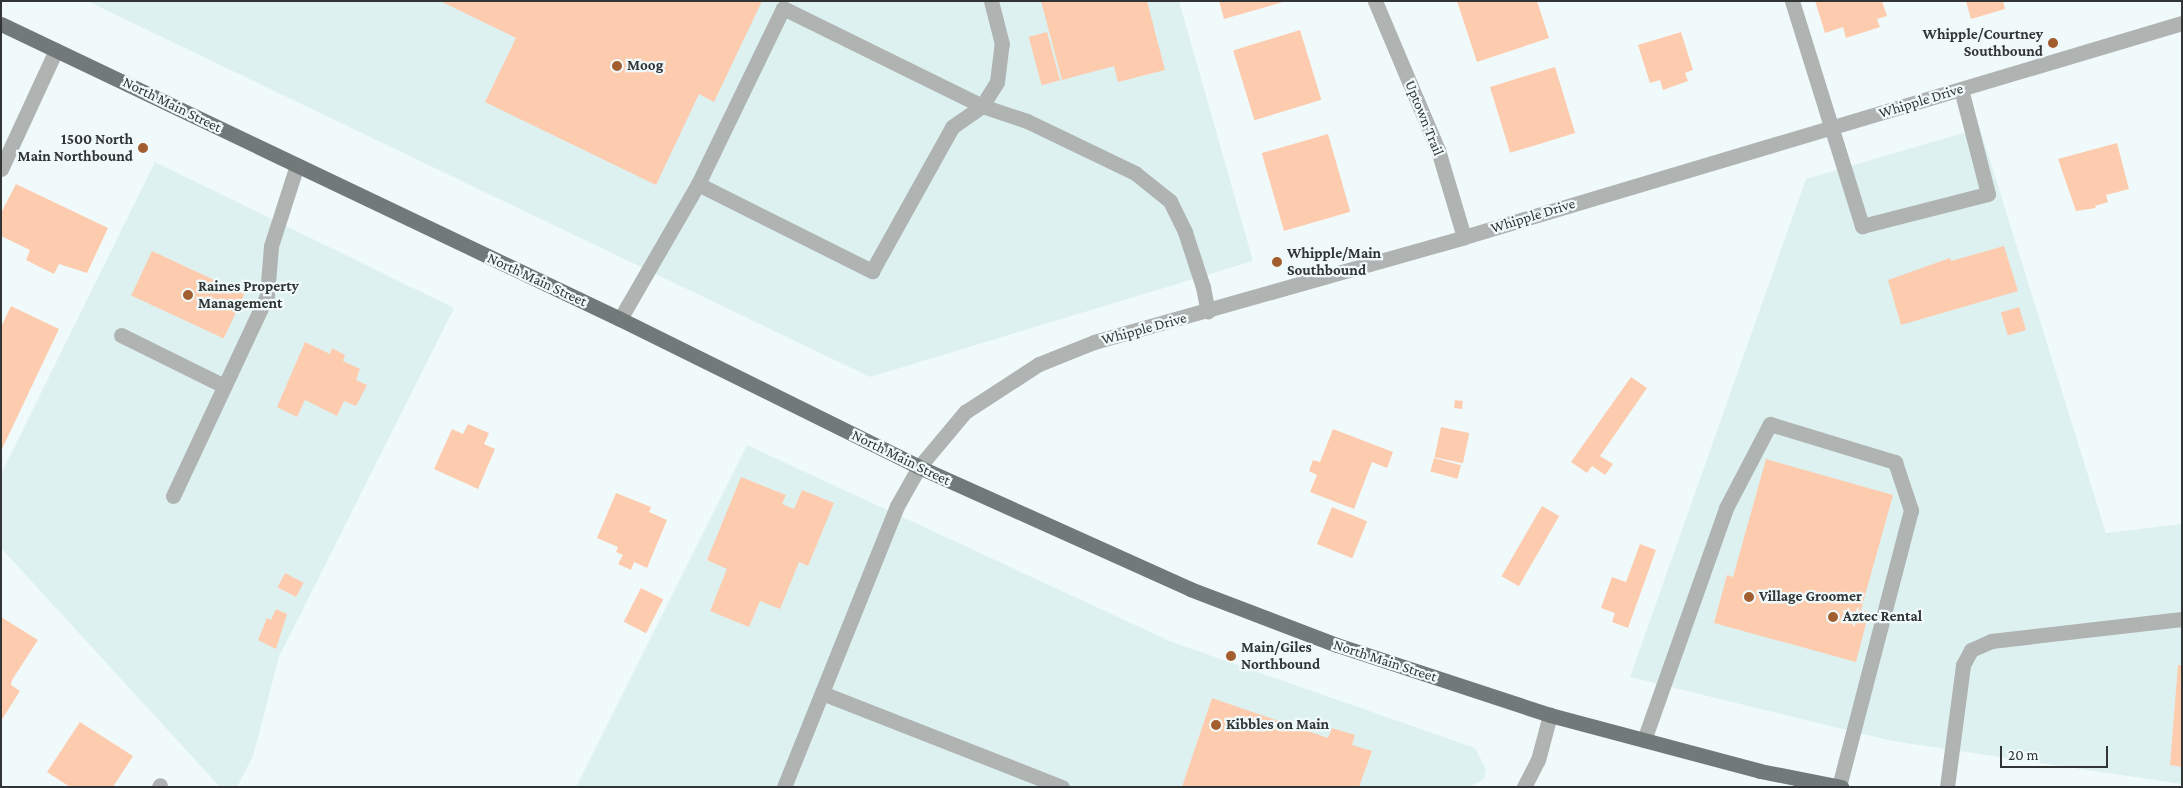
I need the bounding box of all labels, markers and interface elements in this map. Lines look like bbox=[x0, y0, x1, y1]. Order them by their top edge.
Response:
place label: Whipple/Courtney Southbound bbox=[1923, 25, 2043, 60]
marker: Whipple/Courtney Southbound bbox=[2047, 37, 2059, 49]
place label: Moog bbox=[627, 57, 663, 75]
marker: Moog bbox=[611, 60, 623, 72]
street label: North Main Street bbox=[120, 73, 224, 137]
street label: Uptown Trail bbox=[1401, 78, 1447, 158]
street label: Whipple Drive bbox=[1877, 80, 1965, 122]
place label: 1500 North Main Northbound bbox=[18, 130, 133, 165]
marker: 1500 North Main Northbound bbox=[137, 142, 149, 154]
street label: Whipple Drive bbox=[1489, 195, 1577, 237]
place label: Whipple/Main Southbound bbox=[1287, 244, 1381, 279]
street label: North Main Street bbox=[484, 249, 590, 311]
marker: Whipple/Main Southbound bbox=[1271, 256, 1283, 268]
place label: Raines Property Management bbox=[198, 277, 299, 312]
marker: Raines Property Management bbox=[182, 289, 194, 301]
street label: Whipple Drive bbox=[1099, 309, 1189, 349]
street label: North Main Street bbox=[849, 426, 953, 490]
place label: Village Groomer bbox=[1759, 588, 1862, 606]
marker: Village Groomer bbox=[1743, 591, 1755, 603]
place label: Aztec Rental bbox=[1843, 608, 1922, 626]
marker: Aztec Rental bbox=[1827, 611, 1839, 623]
street label: North Main Street bbox=[1331, 636, 1439, 686]
place label: Main/Giles Northbound bbox=[1241, 638, 1320, 673]
marker: Main/Giles Northbound bbox=[1225, 650, 1237, 662]
place label: Kibbles on Main bbox=[1226, 716, 1329, 734]
marker: Kibbles on Main bbox=[1210, 719, 1222, 731]
scale bar bbox=[2003, 736, 2110, 768]
text: 20 m bbox=[2008, 747, 2039, 763]

